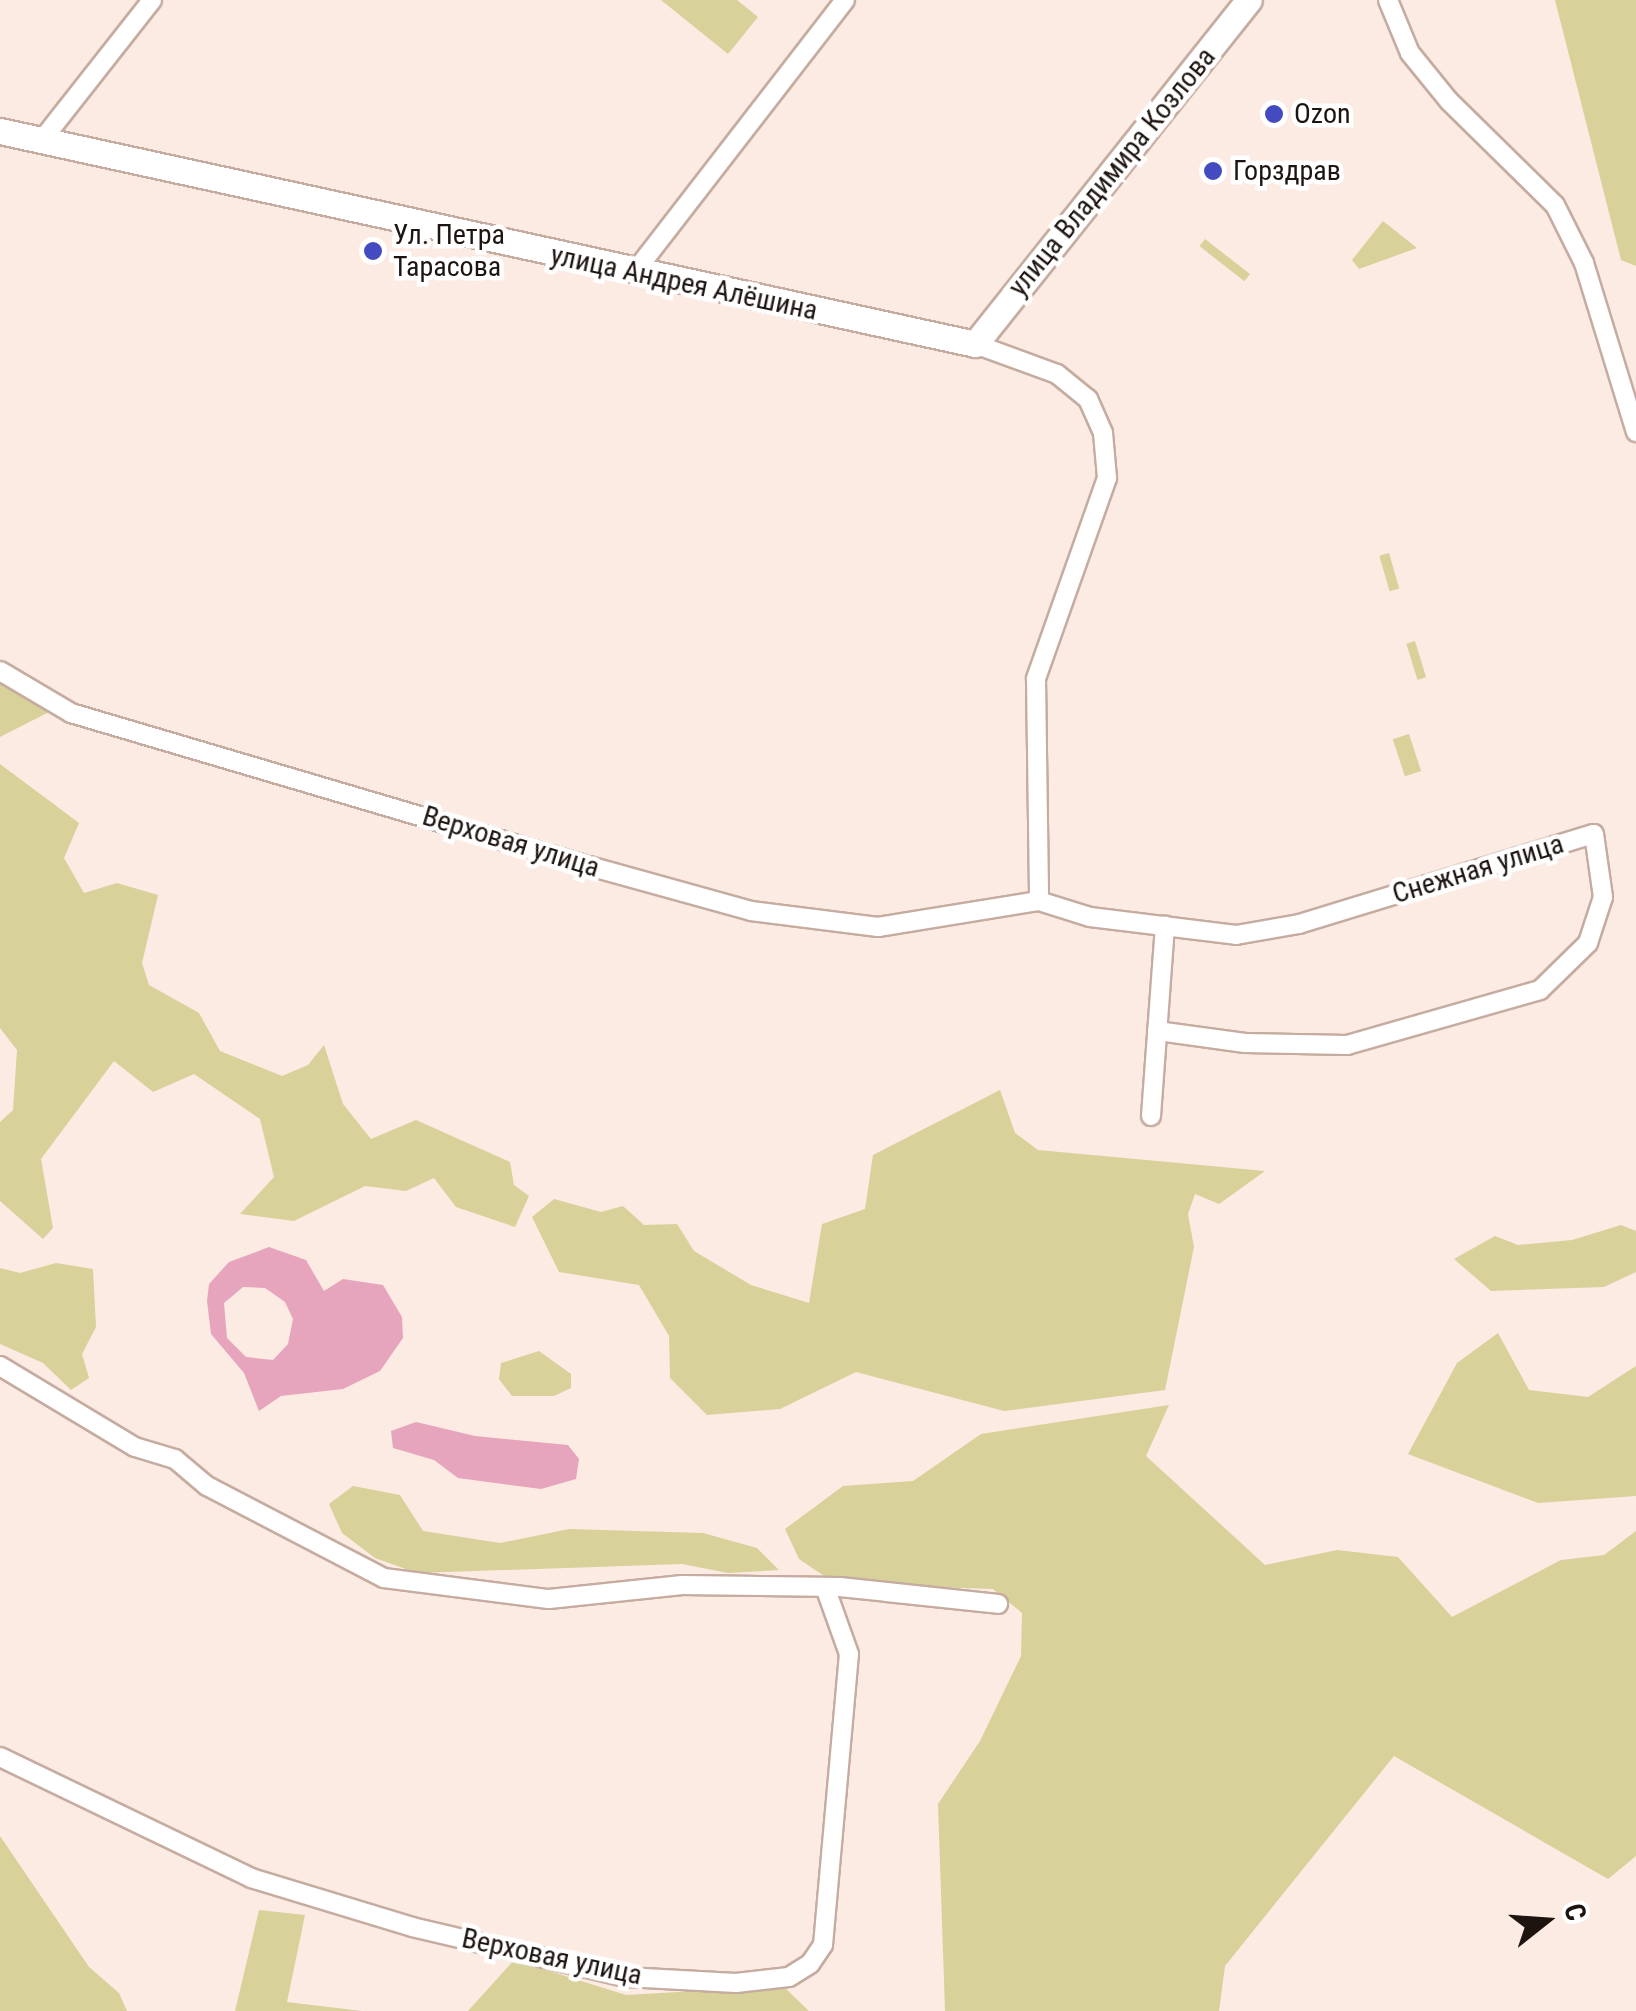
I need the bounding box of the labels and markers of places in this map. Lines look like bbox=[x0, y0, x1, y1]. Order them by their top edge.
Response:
place label: Ozon bbox=[1294, 97, 1351, 131]
marker: Ozon bbox=[1263, 103, 1285, 125]
place label: Горздрав bbox=[1233, 154, 1341, 188]
marker: Горздрав bbox=[1202, 160, 1224, 182]
place label: Ул. Петра Тарасова bbox=[393, 218, 505, 284]
marker: Ул. Петра Тарасова bbox=[362, 240, 384, 262]

